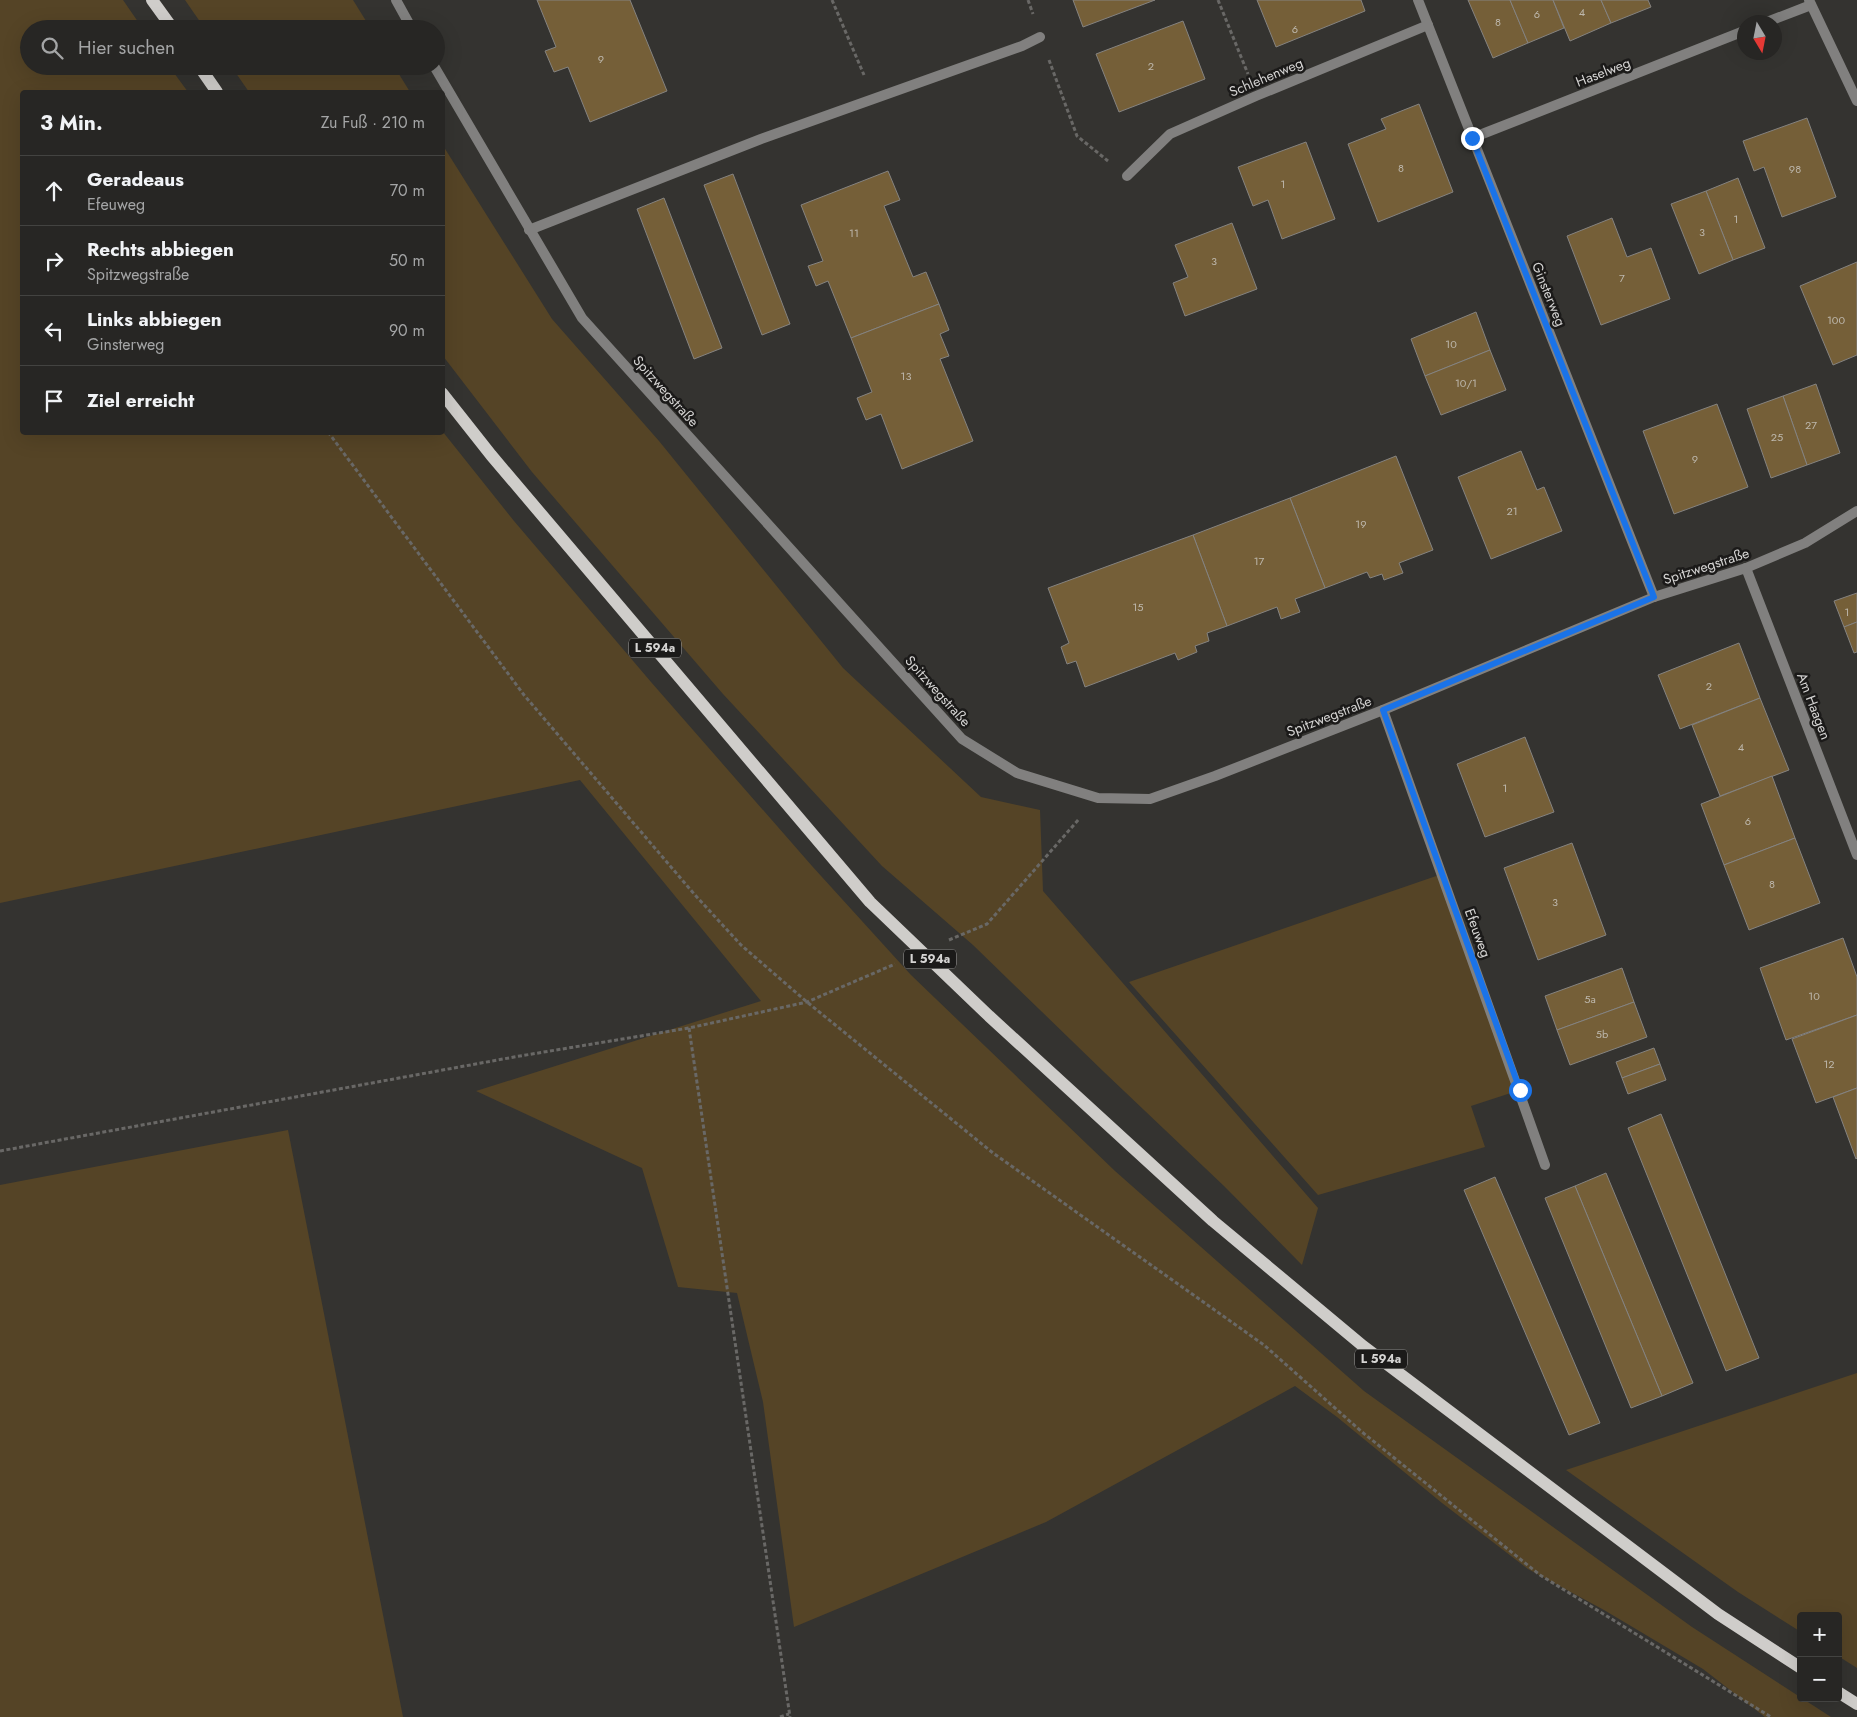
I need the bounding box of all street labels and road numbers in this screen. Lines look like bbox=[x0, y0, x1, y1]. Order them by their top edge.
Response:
street label: Schlehenweg bbox=[1226, 52, 1306, 102]
street label: Haselweg bbox=[1573, 52, 1633, 92]
street label: Ginsterweg bbox=[1527, 259, 1571, 329]
street label: Spitzwegstraße bbox=[629, 351, 703, 431]
street label: Spitzwegstraße bbox=[1660, 543, 1752, 589]
road number: L 594a bbox=[629, 638, 681, 658]
street label: Spitzwegstraße bbox=[901, 651, 975, 731]
street label: Am Haagen bbox=[1792, 670, 1836, 742]
street label: Spitzwegstraße bbox=[1284, 691, 1374, 741]
street label: Efeuweg bbox=[1460, 906, 1496, 960]
road number: L 594a bbox=[904, 950, 956, 969]
road number: L 594a bbox=[1355, 1350, 1407, 1368]

